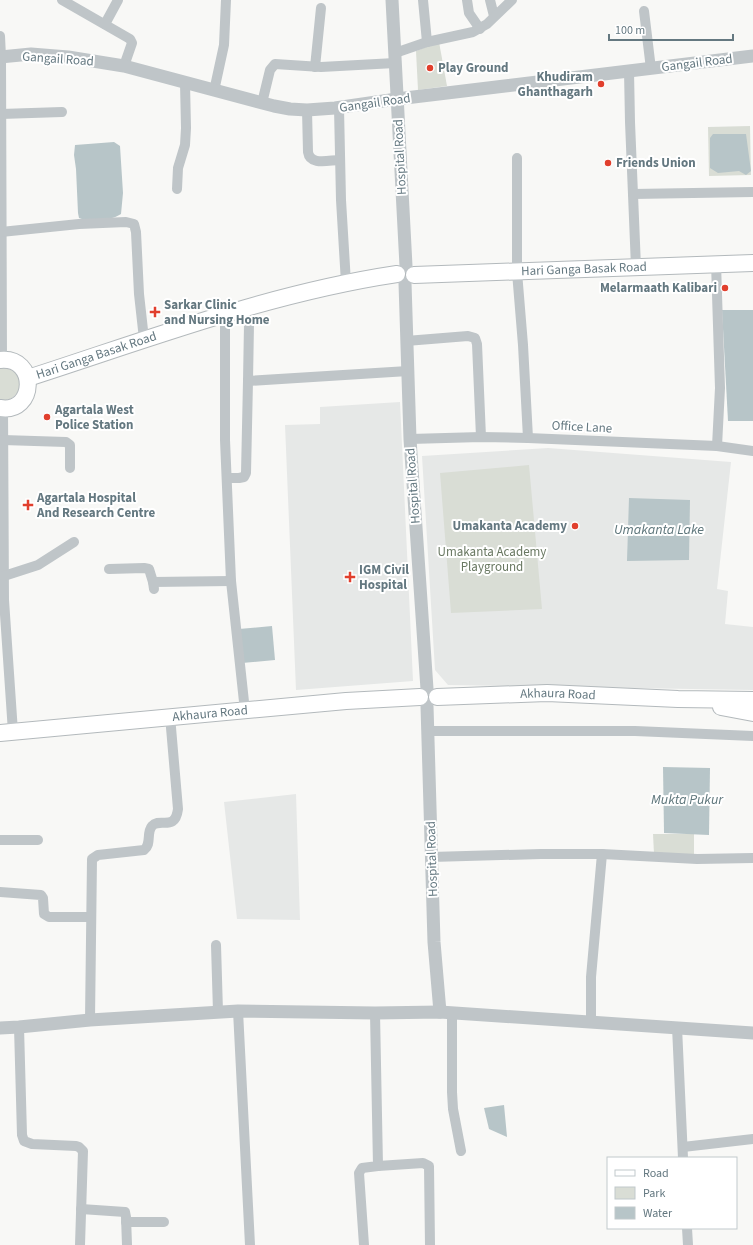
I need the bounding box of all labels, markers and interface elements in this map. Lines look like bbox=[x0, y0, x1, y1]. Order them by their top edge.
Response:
scale bar bbox=[609, 16, 733, 42]
text: 100 m bbox=[615, 22, 645, 39]
street label: Gangail Road bbox=[22, 48, 94, 70]
street label: Gangail Road bbox=[660, 50, 734, 76]
place label: Play Ground bbox=[438, 59, 509, 77]
marker: Play Ground bbox=[425, 63, 435, 73]
place label: Khudiram Ghanthagarh bbox=[518, 68, 593, 101]
marker: Khudiram Ghanthagarh bbox=[596, 79, 606, 89]
street label: Gangail Road bbox=[338, 89, 412, 117]
street label: Hospital Road bbox=[389, 119, 411, 195]
place label: Friends Union bbox=[616, 154, 696, 172]
marker: Friends Union bbox=[603, 158, 613, 168]
street label: Hari Ganga Basak Road bbox=[521, 258, 647, 280]
place label: Melarmaath Kalibari bbox=[600, 279, 717, 297]
marker: Melarmaath Kalibari bbox=[720, 283, 730, 293]
place label: Sarkar Clinic and Nursing Home bbox=[164, 296, 270, 329]
marker: Sarkar Clinic and Nursing Home bbox=[149, 306, 161, 318]
street label: Hari Ganga Basak Road bbox=[34, 327, 159, 384]
place label: Agartala West Police Station bbox=[54, 401, 134, 434]
marker: Agartala West Police Station bbox=[42, 412, 52, 422]
street label: Office Lane bbox=[551, 416, 613, 438]
street label: Hospital Road bbox=[401, 448, 425, 524]
place label: Agartala Hospital And Research Centre bbox=[36, 489, 156, 522]
marker: Agartala Hospital And Research Centre bbox=[22, 499, 34, 511]
place label: Umakanta Academy bbox=[453, 517, 567, 535]
water label: Umakanta Lake bbox=[614, 520, 704, 540]
marker: Umakanta Academy bbox=[570, 521, 580, 531]
park label: Umakanta Academy Playground bbox=[438, 543, 546, 576]
place label: IGM Civil Hospital bbox=[359, 561, 409, 594]
marker: IGM Civil Hospital bbox=[344, 571, 356, 583]
street label: Akhaura Road bbox=[520, 684, 596, 704]
street label: Akhaura Road bbox=[172, 701, 249, 726]
water label: Mukta Pukur bbox=[651, 790, 724, 810]
street label: Hospital Road bbox=[422, 821, 442, 897]
legend bbox=[607, 1157, 737, 1229]
text: Road bbox=[643, 1165, 669, 1182]
text: Park bbox=[643, 1185, 665, 1202]
text: Water bbox=[643, 1205, 673, 1222]

